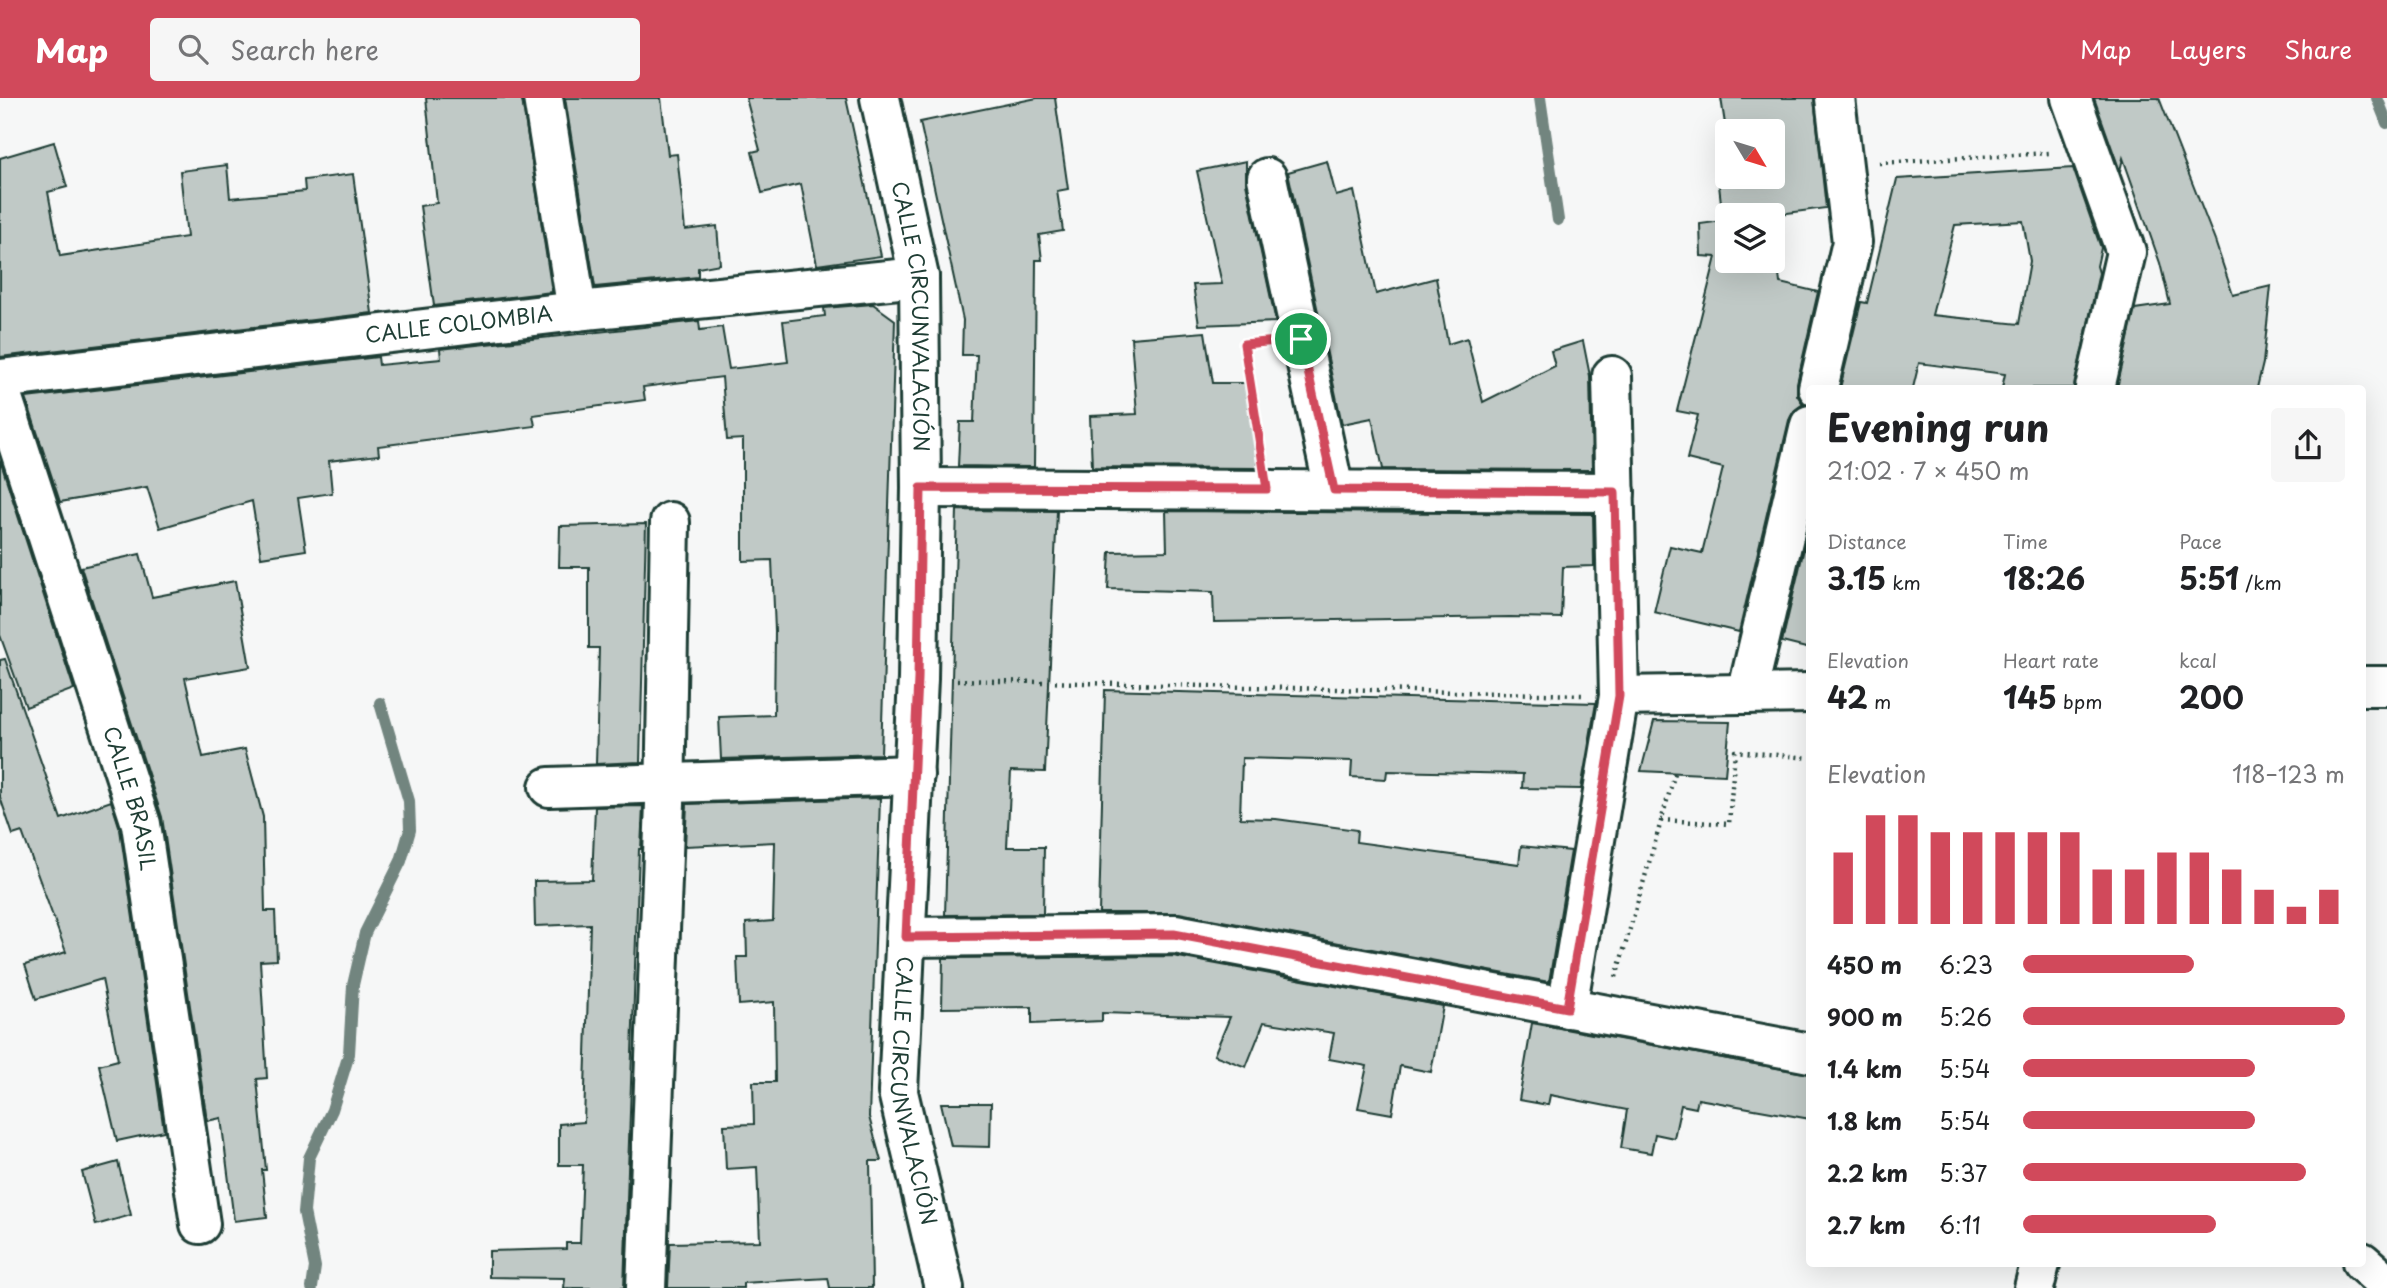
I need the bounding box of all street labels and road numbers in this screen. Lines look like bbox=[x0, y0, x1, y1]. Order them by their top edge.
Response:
street label: CALLE CIRCUNVALACIÓN bbox=[885, 178, 939, 452]
street label: CALLE COLOMBIA bbox=[363, 296, 554, 350]
street label: CALLE BRASIL bbox=[96, 722, 166, 873]
street label: CALLE CIRCUNVALACIÓN bbox=[884, 956, 947, 1228]

